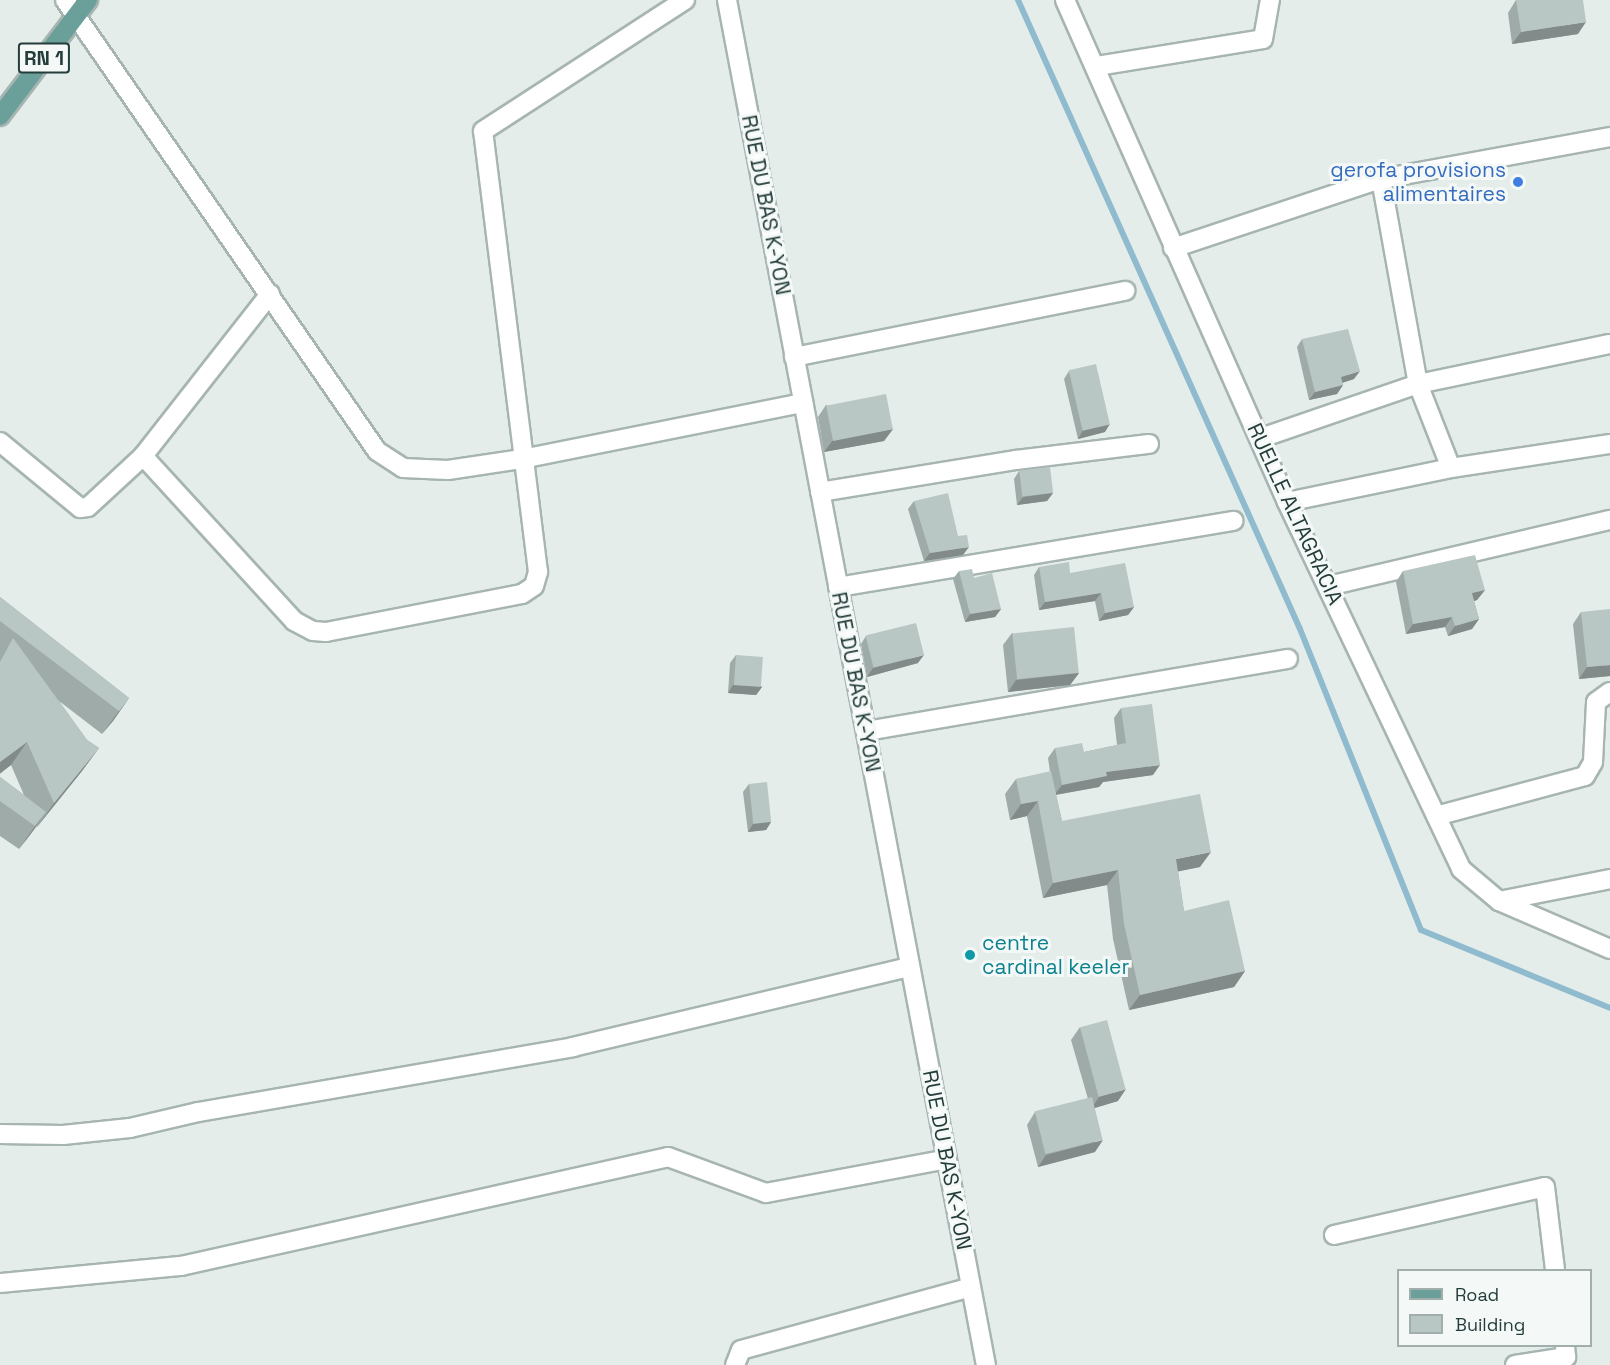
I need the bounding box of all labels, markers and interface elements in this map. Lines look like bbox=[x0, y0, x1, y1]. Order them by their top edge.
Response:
road number: RN 1 bbox=[17, 41, 71, 75]
street label: RUE DU BAS K-YON bbox=[736, 113, 796, 297]
place label: gerofa provisions alimentaires bbox=[1330, 157, 1506, 207]
marker: gerofa provisions alimentaires bbox=[1511, 175, 1525, 189]
street label: RUELLE ALTAGRACIA bbox=[1242, 419, 1348, 609]
street label: RUE DU BAS K-YON bbox=[826, 590, 886, 774]
place label: centre cardinal keeler bbox=[982, 930, 1129, 980]
marker: centre cardinal keeler bbox=[963, 948, 977, 962]
street label: RUE DU BAS K-YON bbox=[917, 1068, 977, 1252]
legend bbox=[1397, 1269, 1592, 1347]
text: Road bbox=[1455, 1283, 1499, 1306]
text: Building bbox=[1455, 1313, 1525, 1336]

